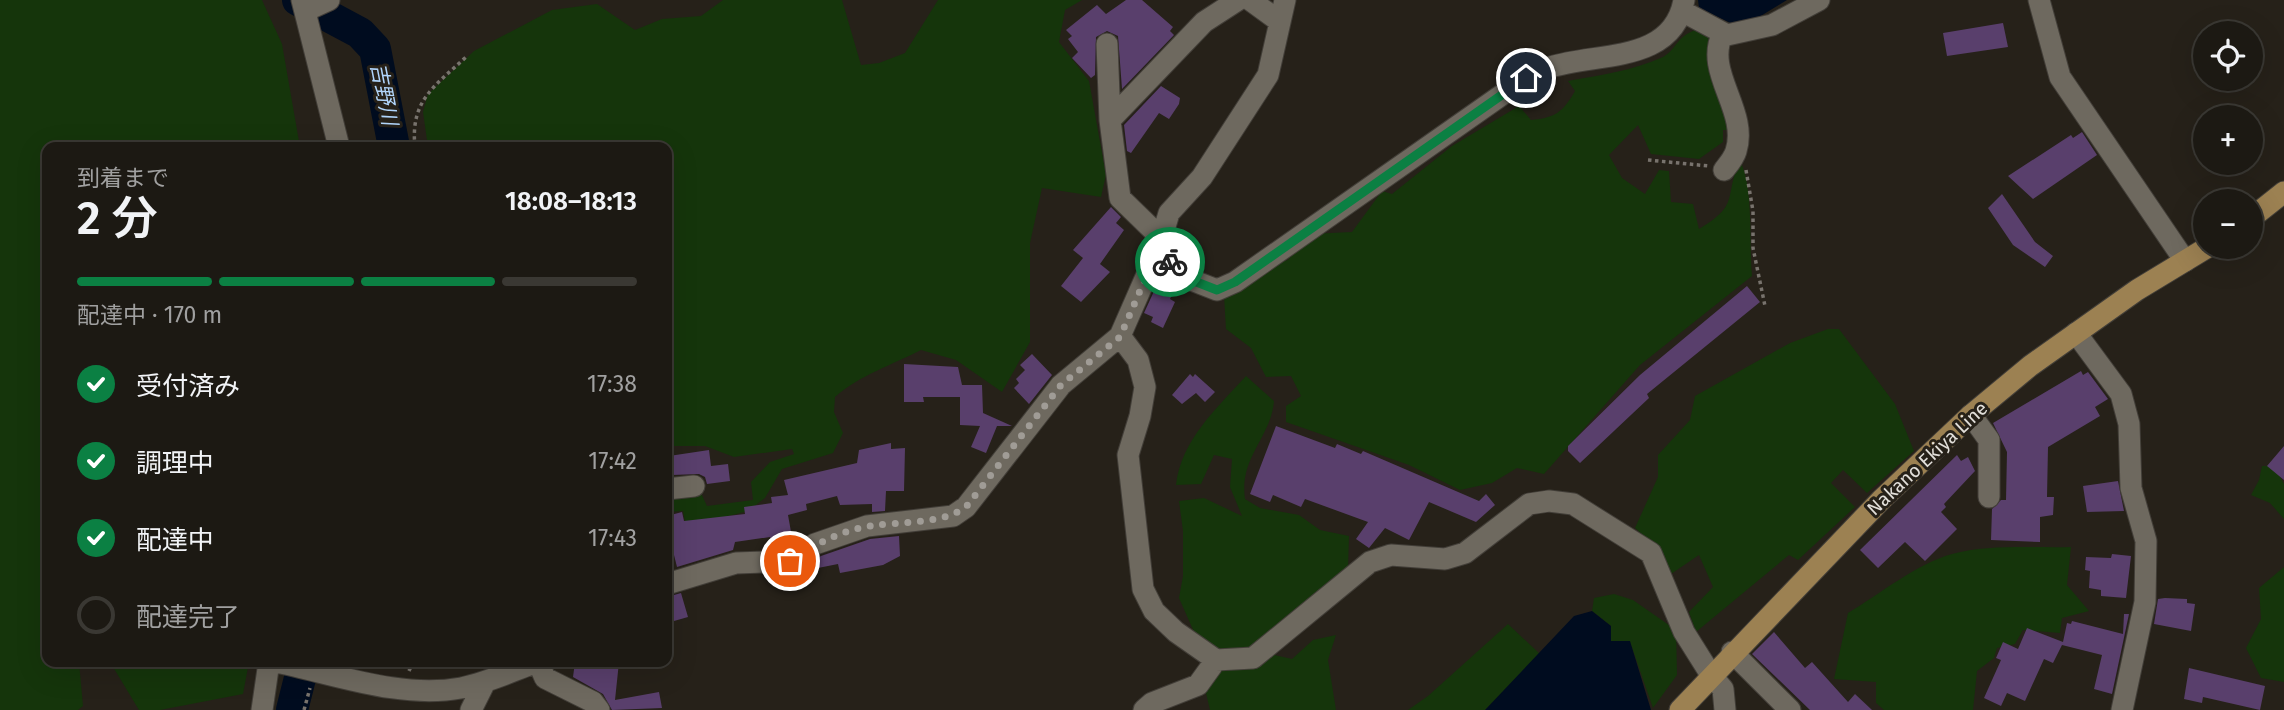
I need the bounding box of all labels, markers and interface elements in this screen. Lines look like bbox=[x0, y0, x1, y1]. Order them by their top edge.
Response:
map controls bbox=[2193, 21, 2263, 259]
button: locate bbox=[2193, 21, 2263, 91]
pin bbox=[1496, 48, 1556, 108]
icon: home bbox=[1507, 59, 1545, 97]
water label: 吉野川 bbox=[365, 61, 403, 129]
button: + bbox=[2193, 105, 2263, 175]
text: 到着まで bbox=[77, 164, 169, 192]
text: 18:08–18:13 bbox=[505, 186, 637, 217]
button: − bbox=[2193, 189, 2263, 259]
text: 2 分 bbox=[77, 191, 158, 246]
courier bbox=[1135, 227, 1205, 297]
icon: bike bbox=[1151, 243, 1189, 281]
text: 配達中 · 170 m bbox=[77, 301, 222, 329]
icon: check bbox=[77, 365, 115, 403]
text: 17:38 bbox=[587, 370, 637, 398]
text: 受付済み bbox=[136, 371, 240, 402]
street label: Nakano Ekiya Line bbox=[1862, 397, 1992, 520]
icon: check bbox=[77, 442, 115, 480]
text: 17:42 bbox=[588, 447, 637, 475]
text: 調理中 bbox=[136, 448, 214, 479]
icon: check bbox=[77, 519, 115, 557]
text: 17:43 bbox=[588, 524, 637, 552]
text: 配達中 bbox=[136, 525, 214, 556]
pin bbox=[760, 531, 820, 591]
icon: bag bbox=[771, 542, 809, 580]
text: 配達完了 bbox=[136, 602, 240, 633]

